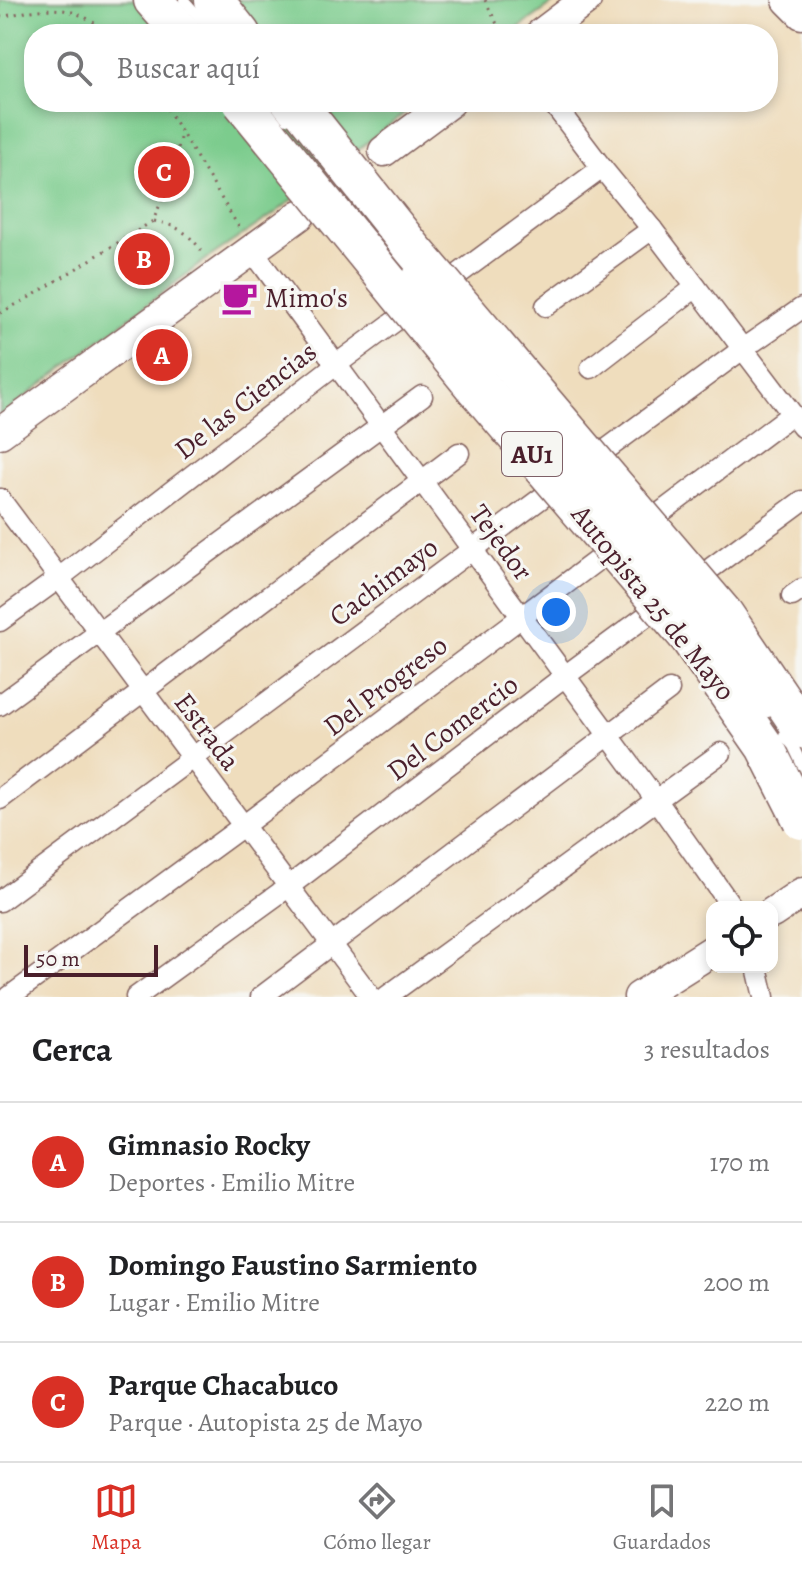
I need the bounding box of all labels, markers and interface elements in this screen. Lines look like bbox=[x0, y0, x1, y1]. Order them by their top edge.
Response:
search box bbox=[24, 24, 778, 112]
icon: search bbox=[52, 46, 96, 90]
text: Buscar aquí bbox=[116, 48, 260, 88]
pin: C bbox=[138, 142, 190, 202]
pin: B bbox=[118, 229, 170, 289]
cafe icon: Mimo's bbox=[220, 278, 258, 316]
place label: Mimo's bbox=[265, 279, 348, 317]
pin: A bbox=[136, 325, 188, 385]
street label: De las Ciencias bbox=[166, 333, 325, 468]
road number: AU1 bbox=[502, 432, 562, 476]
street label: Autopista 25 de Mayo bbox=[562, 496, 744, 709]
street label: Tejedor bbox=[461, 497, 542, 589]
street label: Cachimayo bbox=[321, 528, 446, 635]
your location bbox=[536, 592, 576, 632]
street label: Del Progreso bbox=[316, 627, 455, 745]
street label: Del Comercio bbox=[379, 666, 526, 790]
street label: Estrada bbox=[165, 685, 249, 778]
map controls bbox=[706, 901, 778, 973]
button: locate bbox=[706, 901, 778, 973]
scale bar bbox=[24, 941, 158, 977]
text: 50 m bbox=[36, 944, 80, 974]
text: Cerca bbox=[32, 1026, 113, 1073]
text: 3 resultados bbox=[644, 1032, 770, 1067]
text: Gimnasio Rocky bbox=[108, 1125, 310, 1165]
text: A bbox=[50, 1145, 66, 1180]
text: 170 m bbox=[710, 1145, 770, 1180]
text: Deportes · Emilio Mitre bbox=[108, 1165, 355, 1200]
text: Domingo Faustino Sarmiento bbox=[108, 1245, 477, 1285]
text: B bbox=[50, 1265, 66, 1300]
text: 200 m bbox=[703, 1265, 770, 1300]
text: Lugar · Emilio Mitre bbox=[108, 1285, 320, 1320]
text: Parque Chacabuco bbox=[108, 1365, 338, 1405]
text: C bbox=[50, 1385, 66, 1420]
text: 220 m bbox=[705, 1385, 770, 1420]
text: Parque · Autopista 25 de Mayo bbox=[108, 1405, 423, 1440]
tab: Mapa bbox=[91, 1479, 141, 1557]
tab: Cómo llegar bbox=[323, 1479, 431, 1557]
tab: Guardados bbox=[613, 1479, 711, 1557]

